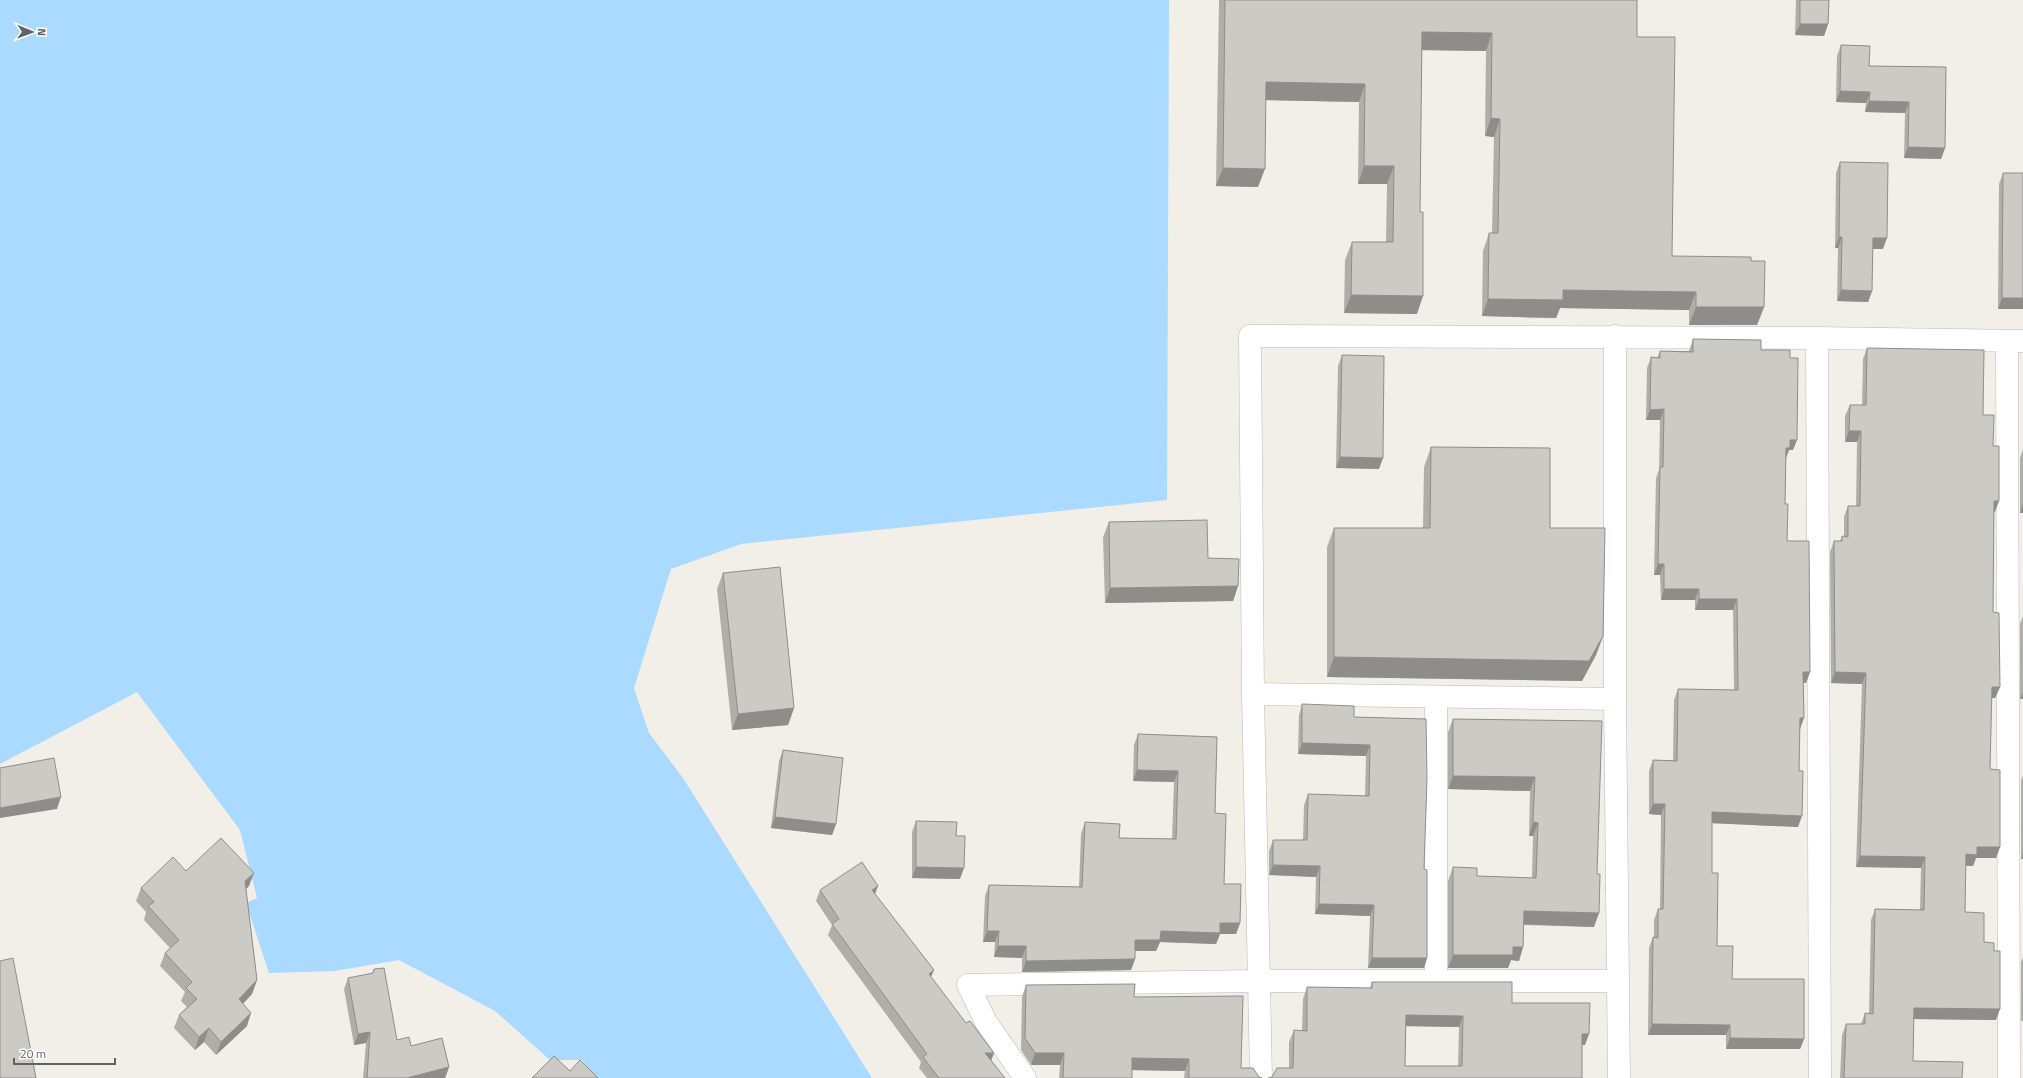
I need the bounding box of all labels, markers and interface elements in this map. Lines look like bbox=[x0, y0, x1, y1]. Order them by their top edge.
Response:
north arrow bbox=[12, 12, 52, 52]
text: N bbox=[34, 28, 50, 36]
scale bar bbox=[14, 1040, 115, 1066]
text: 20 m bbox=[20, 1044, 46, 1063]

